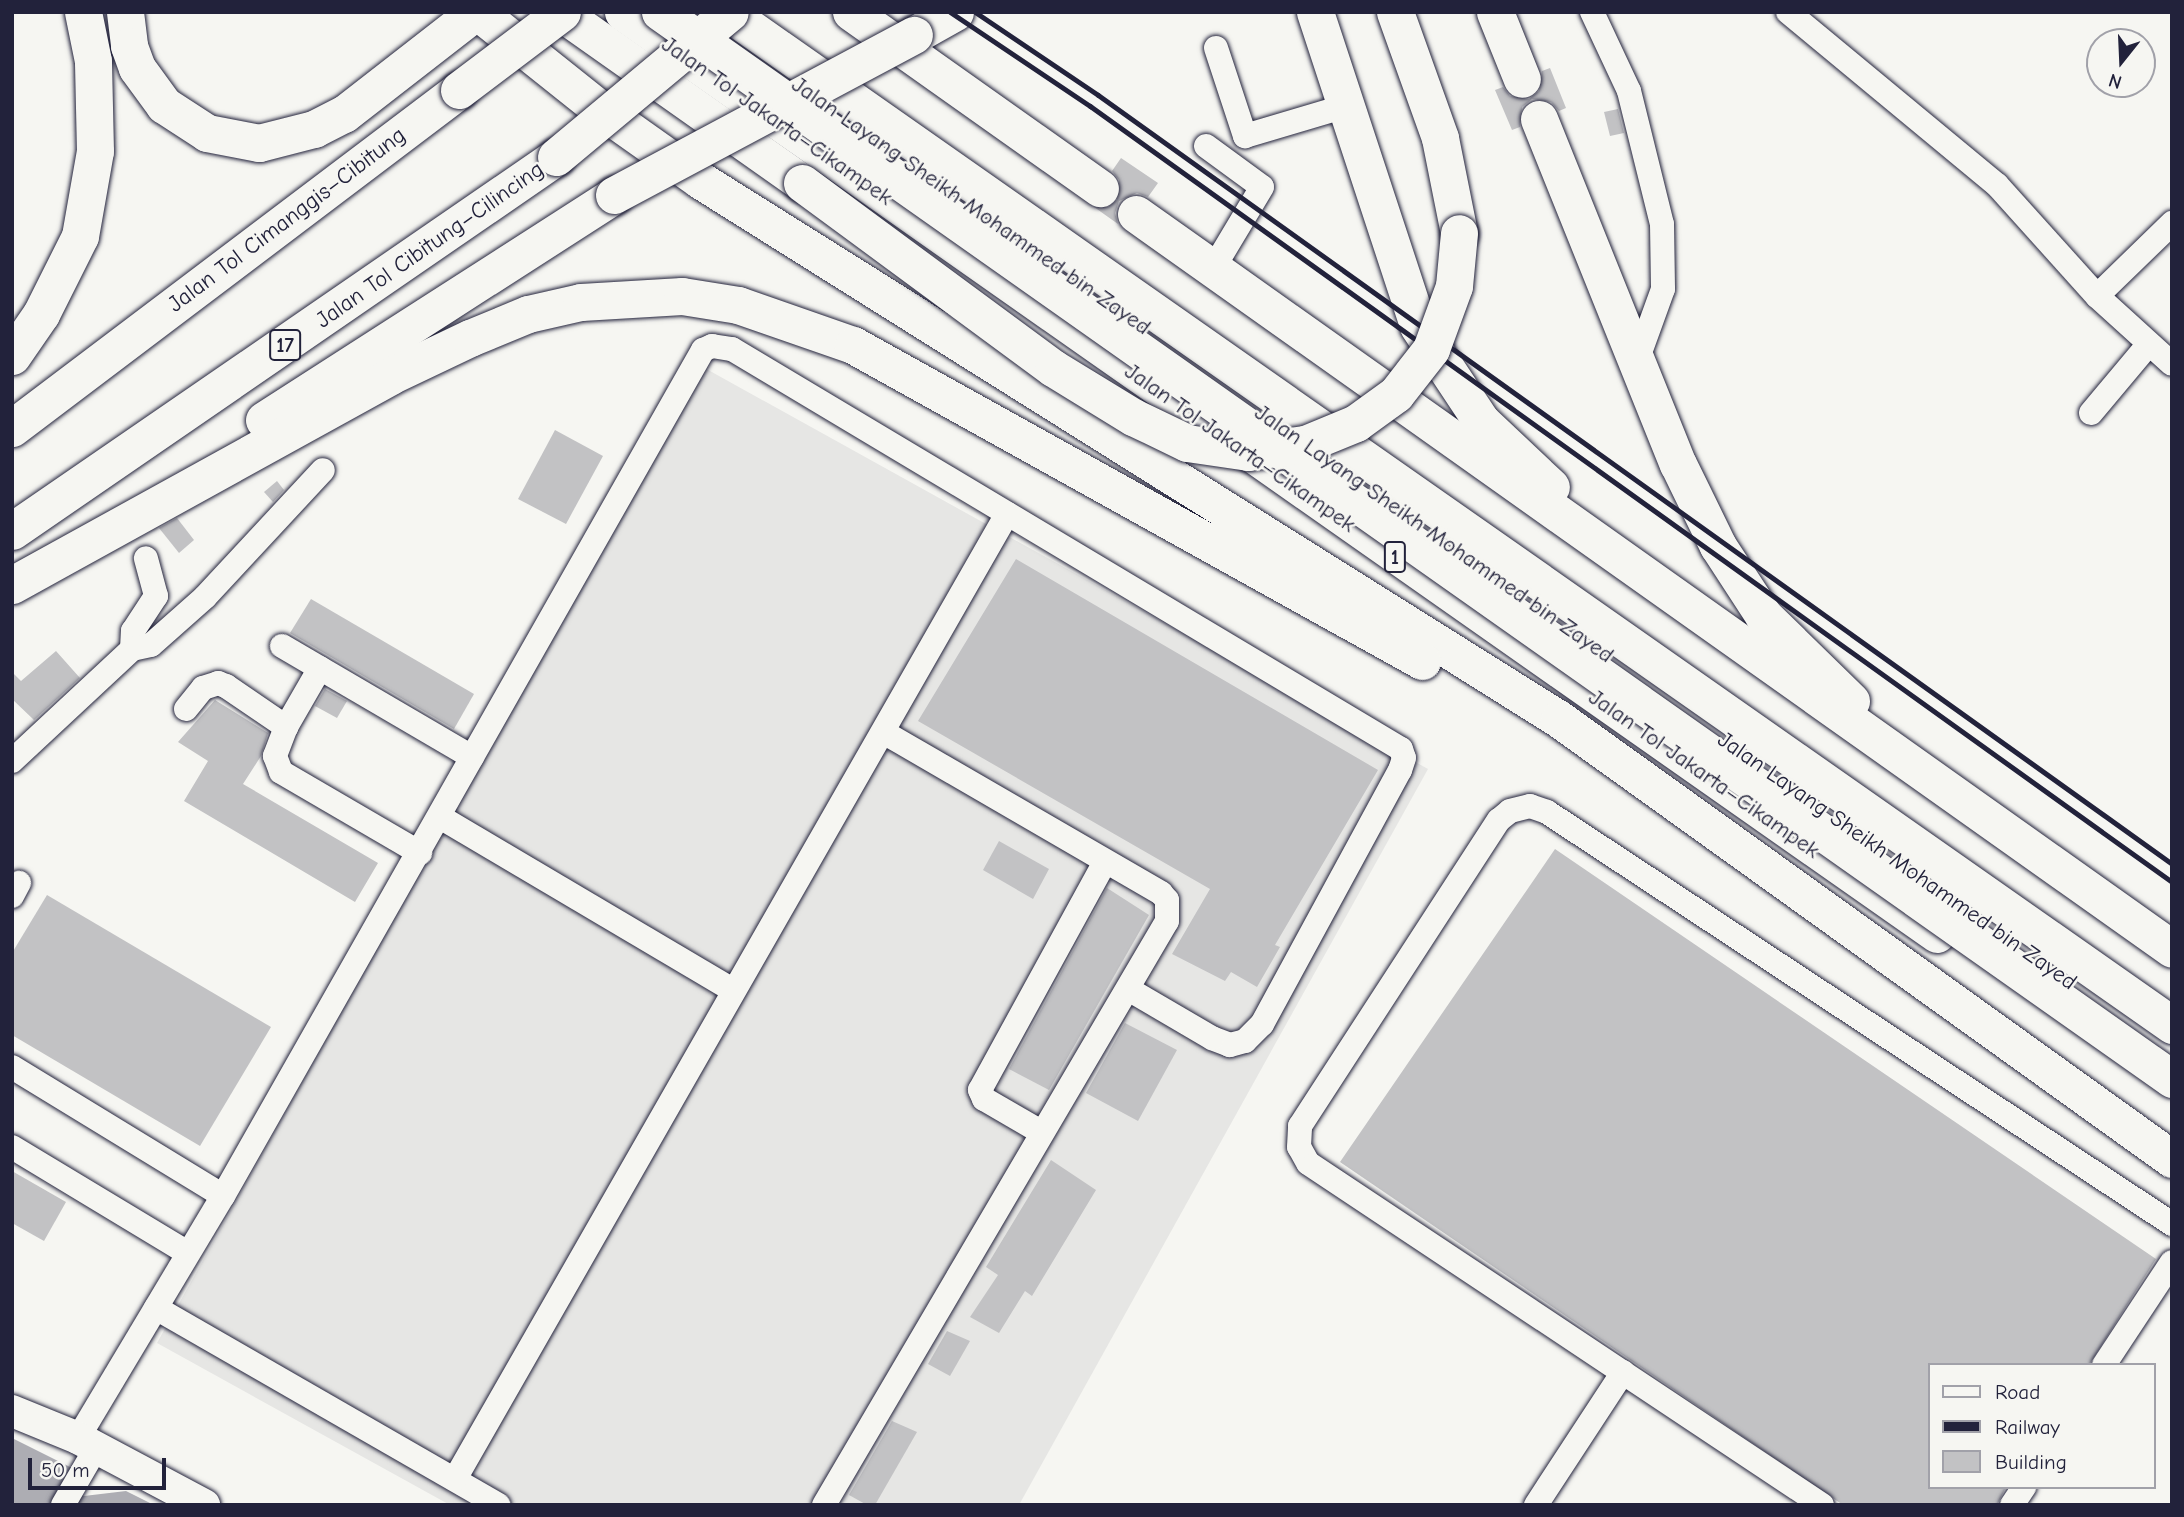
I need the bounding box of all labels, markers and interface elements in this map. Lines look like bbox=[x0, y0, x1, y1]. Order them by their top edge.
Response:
north arrow bbox=[2086, 28, 2156, 98]
street label: Jalan Tol Jakarta–Cikampek bbox=[656, 31, 898, 211]
text: N bbox=[2106, 69, 2124, 93]
street label: Jalan Layang Sheikh Mohammed bin Zayed bbox=[786, 71, 1156, 341]
street label: Jalan Tol Cimanggis–Cibitung bbox=[163, 122, 411, 318]
street label: Jalan Tol Cibitung–Cilincing bbox=[311, 156, 549, 334]
road number: 17 bbox=[268, 328, 302, 362]
street label: Jalan Tol Jakarta–Cikampek bbox=[1119, 358, 1361, 538]
street label: Jalan Layang Sheikh Mohammed bin Zayed bbox=[1249, 399, 1619, 669]
road number: 1 bbox=[1383, 540, 1407, 574]
street label: Jalan Tol Jakarta–Cikampek bbox=[1583, 684, 1825, 864]
street label: Jalan Layang Sheikh Mohammed bin Zayed bbox=[1712, 726, 2082, 996]
legend bbox=[1928, 1363, 2156, 1489]
text: Road bbox=[1995, 1380, 2040, 1404]
text: Railway bbox=[1995, 1415, 2060, 1439]
scale bar bbox=[32, 1444, 170, 1488]
text: Building bbox=[1995, 1450, 2067, 1474]
text: 50 m bbox=[41, 1458, 90, 1482]

